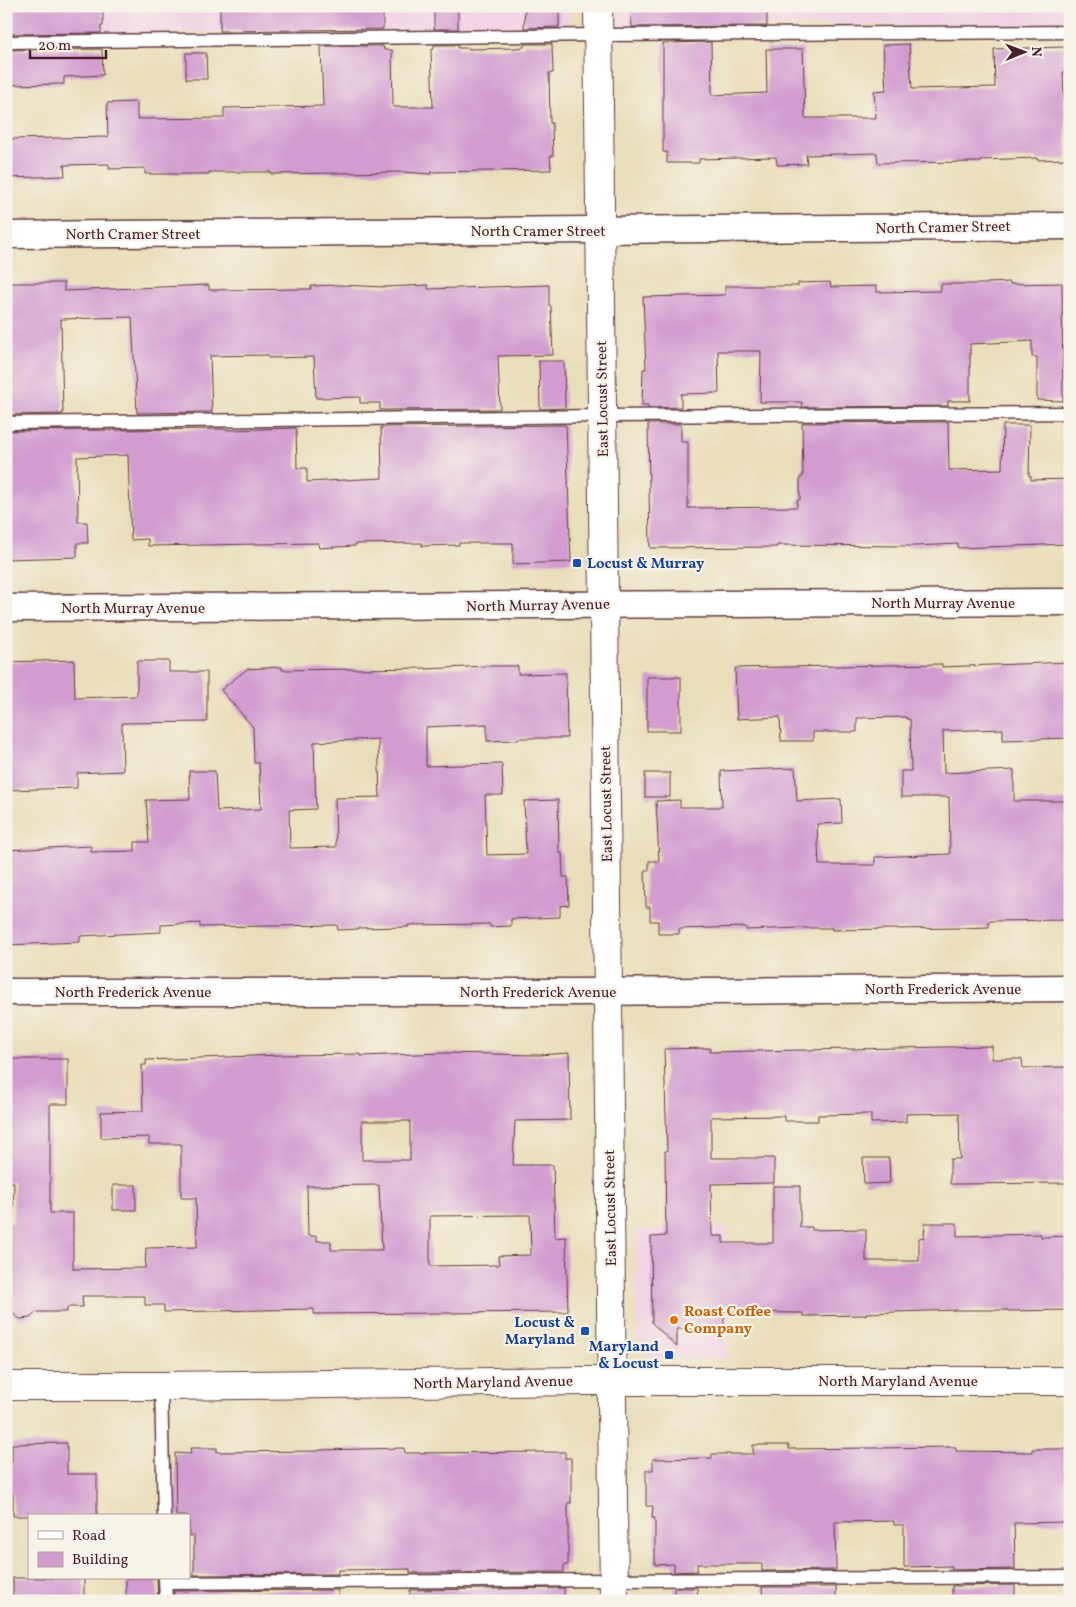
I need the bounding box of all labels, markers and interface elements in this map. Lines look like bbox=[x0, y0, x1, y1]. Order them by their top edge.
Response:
scale bar bbox=[30, 28, 106, 60]
north arrow bbox=[998, 28, 1048, 78]
text: 20 m bbox=[38, 36, 71, 57]
text: N bbox=[1026, 47, 1045, 57]
street label: North Cramer Street bbox=[875, 217, 1011, 240]
street label: North Cramer Street bbox=[470, 222, 606, 243]
street label: North Cramer Street bbox=[65, 225, 201, 246]
street label: East Locust Street bbox=[592, 340, 615, 458]
place label: Locust & Murray bbox=[587, 554, 705, 575]
marker: Locust & Murray bbox=[571, 557, 583, 569]
street label: North Murray Avenue bbox=[871, 594, 1015, 615]
street label: North Murray Avenue bbox=[466, 595, 610, 618]
street label: North Murray Avenue bbox=[61, 599, 205, 620]
street label: East Locust Street bbox=[596, 745, 619, 863]
street label: North Frederick Avenue bbox=[865, 980, 1021, 1001]
street label: North Frederick Avenue bbox=[55, 983, 211, 1004]
street label: North Frederick Avenue bbox=[460, 983, 616, 1004]
street label: East Locust Street bbox=[600, 1149, 623, 1267]
place label: Roast Coffee Company bbox=[684, 1302, 771, 1340]
place label: Locust & Maryland bbox=[505, 1313, 575, 1351]
marker: Roast Coffee Company bbox=[668, 1314, 680, 1326]
marker: Locust & Maryland bbox=[579, 1325, 591, 1337]
place label: Maryland & Locust bbox=[589, 1337, 659, 1375]
marker: Maryland & Locust bbox=[663, 1349, 675, 1361]
street label: North Maryland Avenue bbox=[413, 1372, 573, 1395]
street label: North Maryland Avenue bbox=[818, 1372, 978, 1393]
legend bbox=[28, 1514, 190, 1580]
text: Road bbox=[72, 1526, 106, 1547]
text: Building bbox=[72, 1550, 129, 1571]

